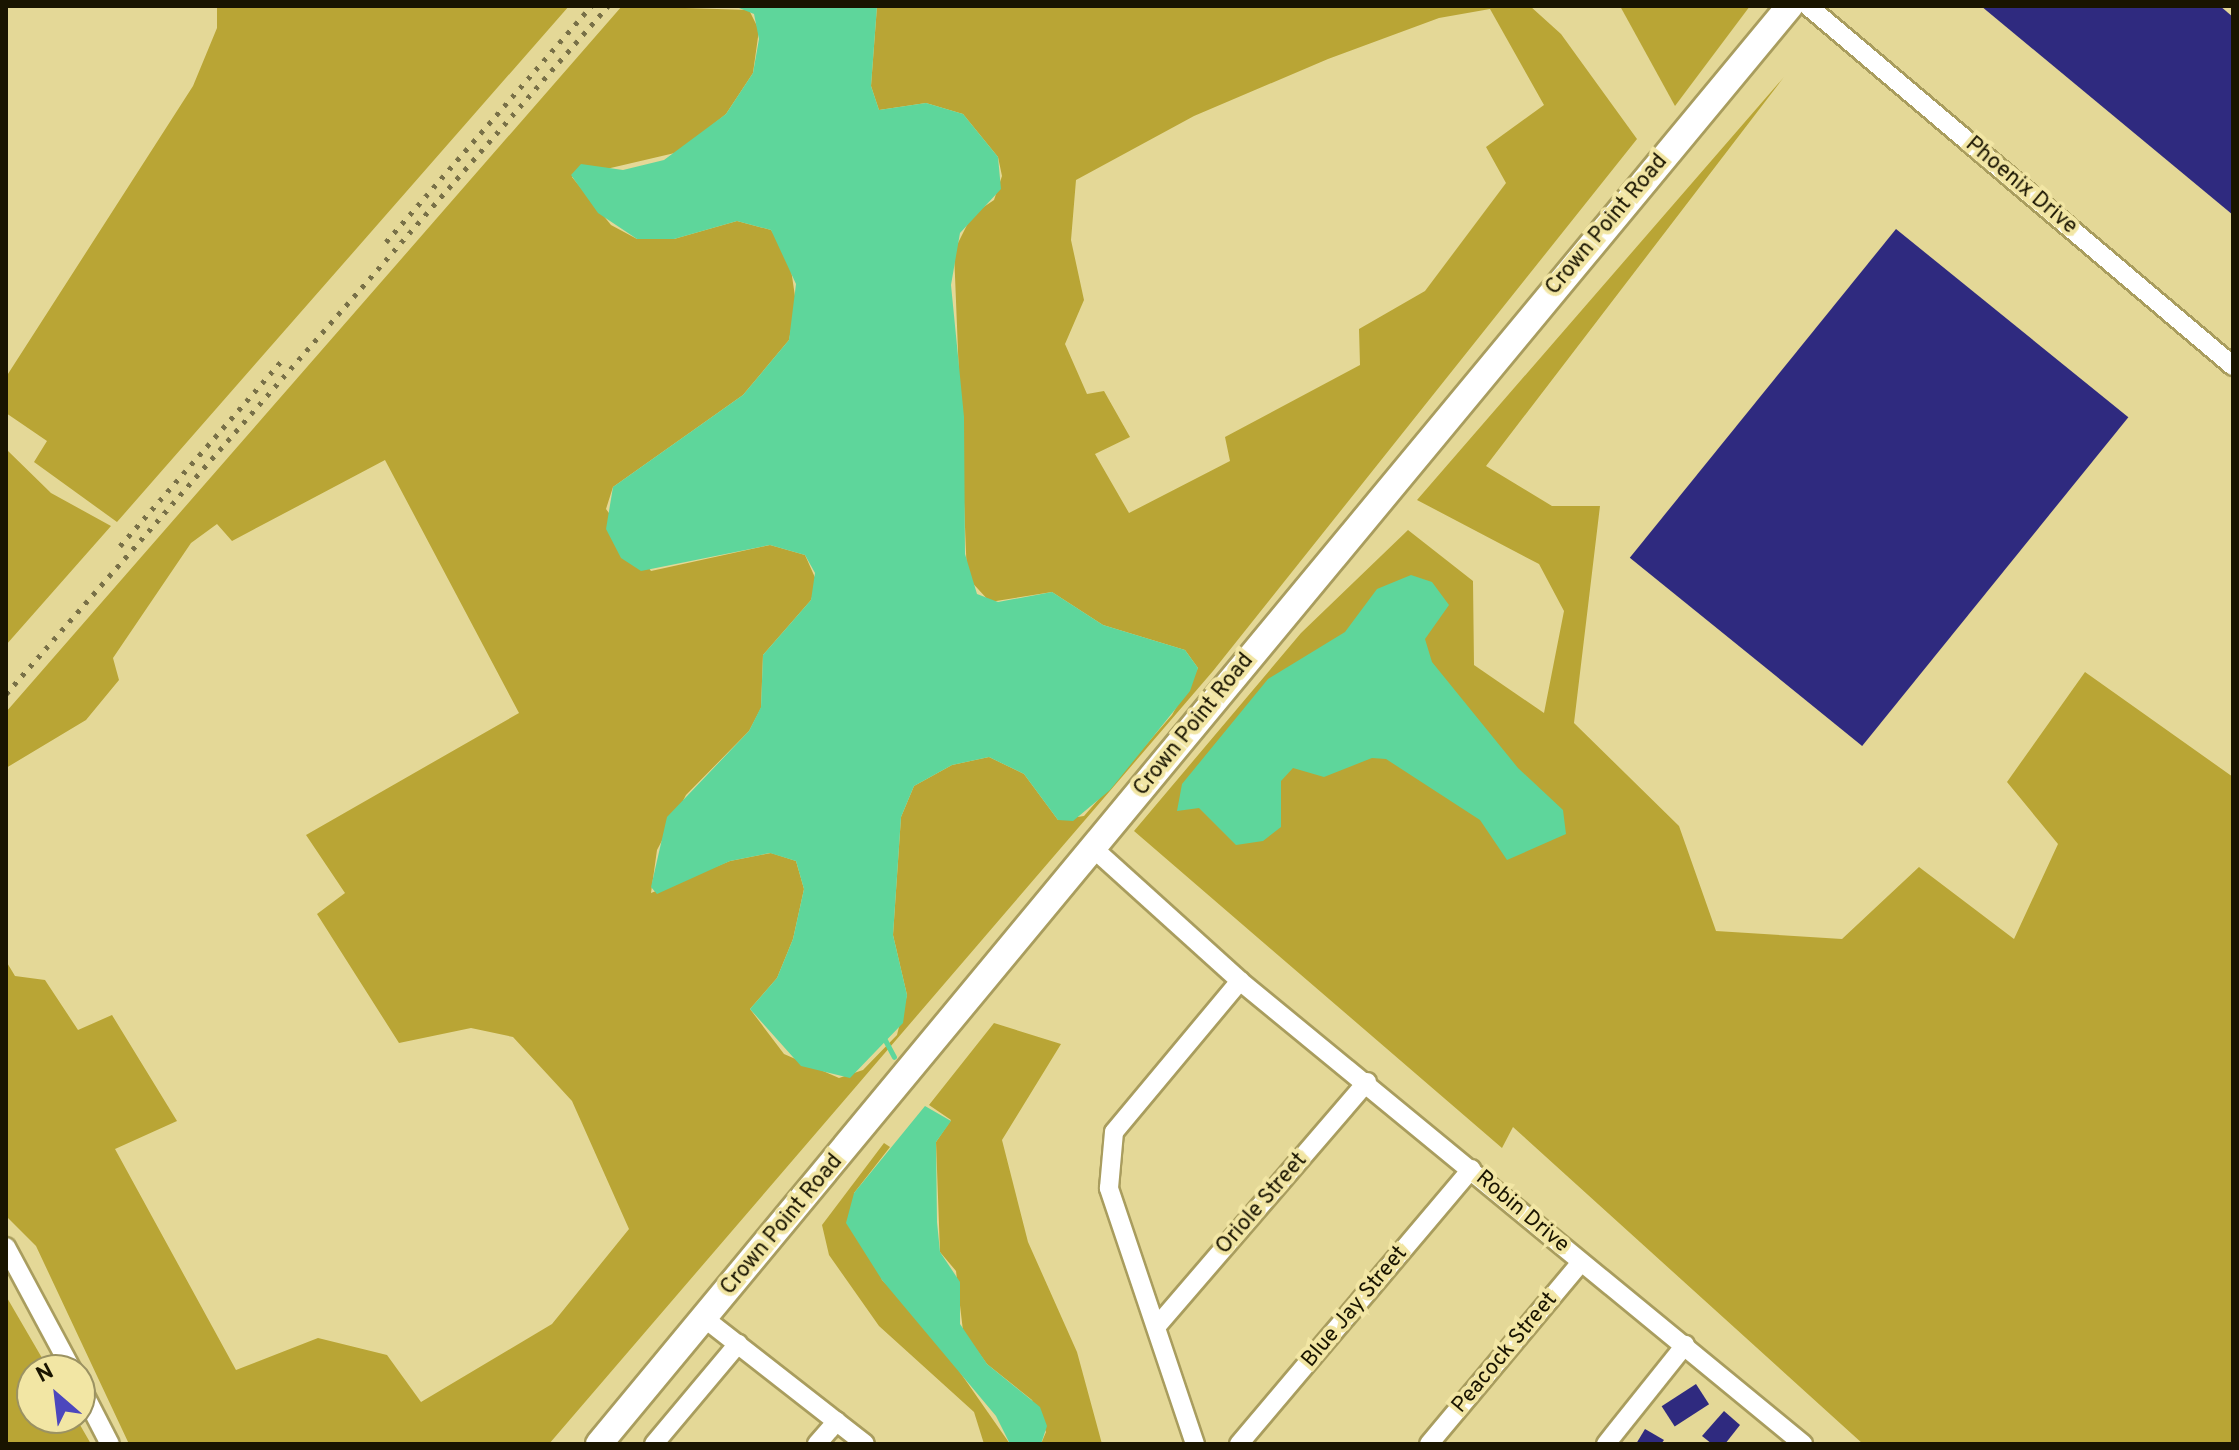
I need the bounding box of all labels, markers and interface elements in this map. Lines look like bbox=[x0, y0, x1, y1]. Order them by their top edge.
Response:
street label: Phoenix Drive bbox=[1960, 132, 2082, 240]
street label: Crown Point Road bbox=[1540, 149, 1674, 301]
street label: Crown Point Road bbox=[1128, 648, 1260, 802]
street label: Oriole Street bbox=[1211, 1148, 1313, 1260]
street label: Crown Point Road bbox=[715, 1149, 849, 1301]
street label: Robin Drive bbox=[1470, 1165, 1574, 1259]
street label: Blue Jay Street bbox=[1297, 1241, 1413, 1373]
street label: Peacock Street bbox=[1447, 1287, 1563, 1419]
north arrow bbox=[16, 1354, 96, 1434]
text: N bbox=[32, 1359, 59, 1390]

